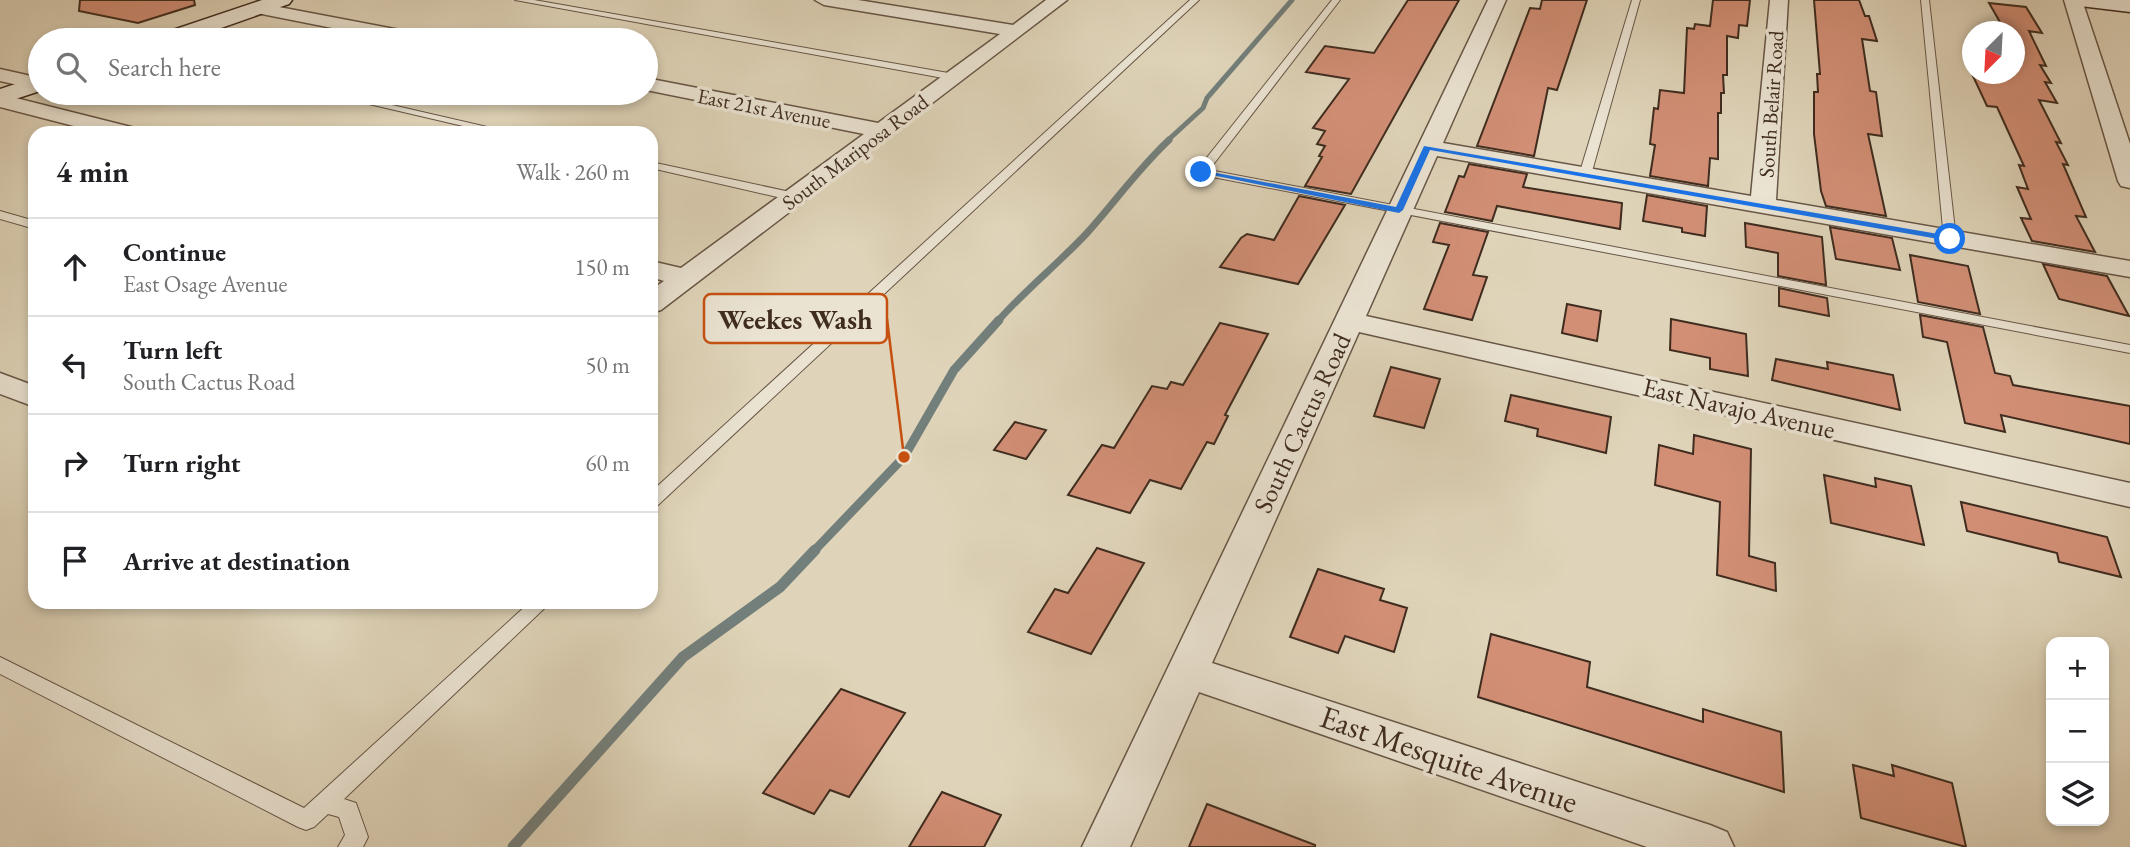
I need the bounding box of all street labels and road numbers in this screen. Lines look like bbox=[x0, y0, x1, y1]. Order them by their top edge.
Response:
street label: South Belair Road bbox=[1752, 29, 1790, 178]
street label: East 21st Avenue bbox=[695, 82, 833, 134]
street label: South Mariposa Road bbox=[776, 88, 934, 216]
street label: South Cactus Road bbox=[1245, 327, 1359, 518]
street label: East Navajo Avenue bbox=[1640, 369, 1838, 447]
street label: East Mesquite Avenue bbox=[1315, 695, 1583, 823]

